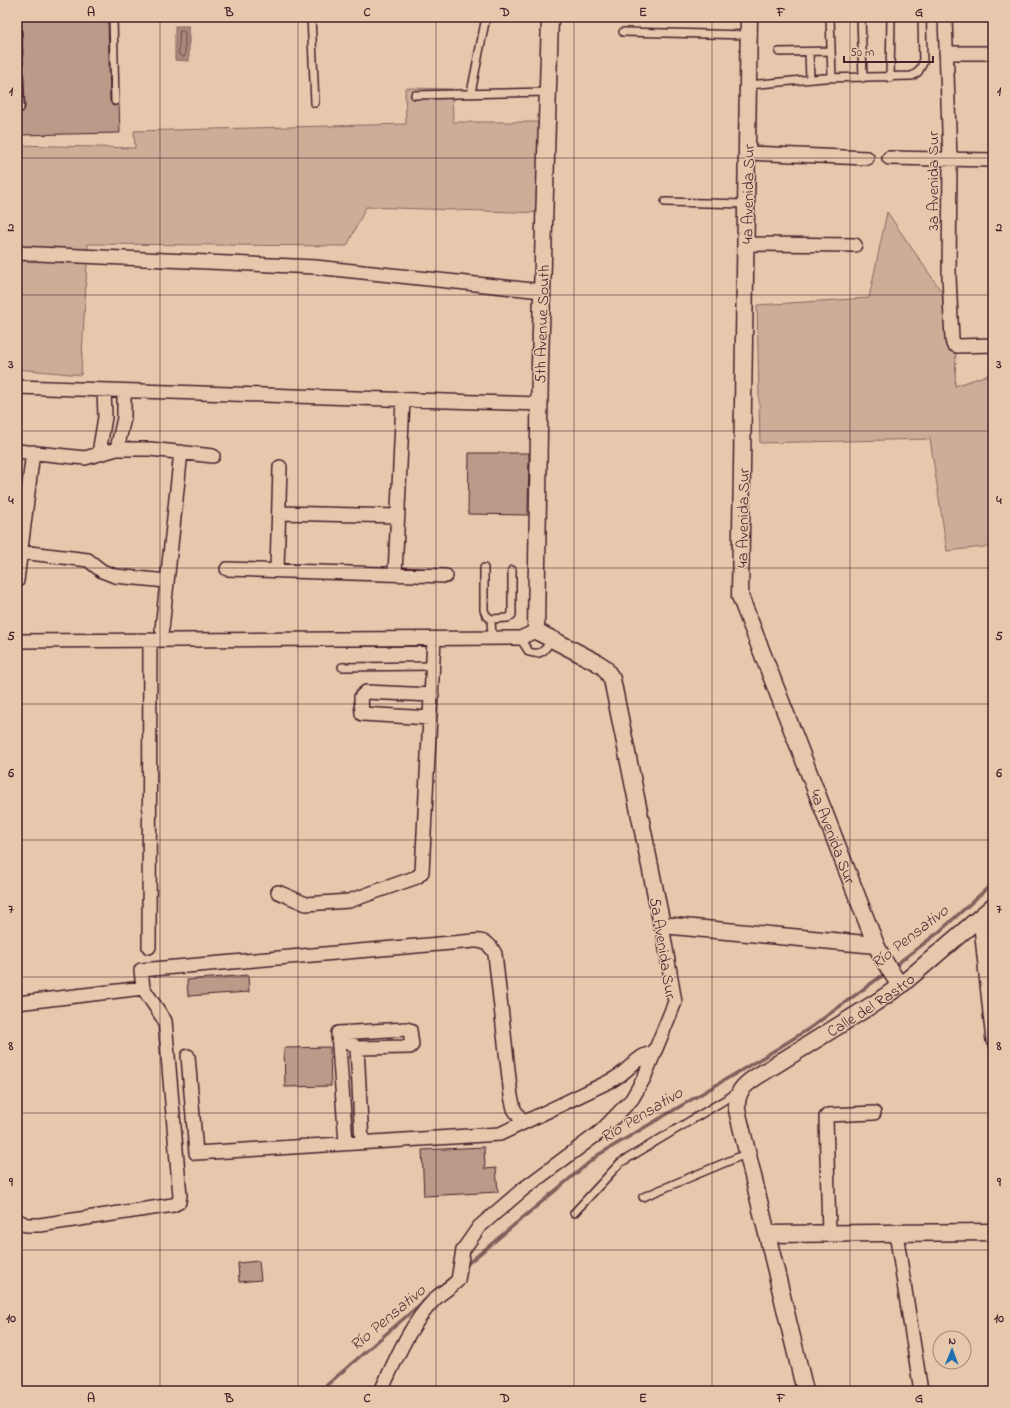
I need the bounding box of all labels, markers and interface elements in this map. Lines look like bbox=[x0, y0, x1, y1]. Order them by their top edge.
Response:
text: A bbox=[87, 3, 95, 22]
text: B bbox=[224, 3, 234, 22]
text: C bbox=[363, 3, 371, 22]
text: D bbox=[499, 3, 510, 22]
text: E bbox=[639, 3, 647, 22]
text: F bbox=[776, 3, 786, 22]
text: G bbox=[915, 3, 923, 22]
scale bar bbox=[844, 38, 933, 64]
text: 50 m bbox=[850, 44, 874, 62]
text: 1 bbox=[9, 82, 14, 101]
text: 1 bbox=[997, 82, 1002, 101]
street label: 3a Avenida Sur bbox=[922, 131, 946, 231]
street label: 4a Avenida Sur bbox=[736, 144, 762, 244]
text: 2 bbox=[7, 218, 15, 237]
text: 2 bbox=[995, 218, 1003, 237]
street label: 5th Avenue South bbox=[529, 264, 557, 384]
text: 3 bbox=[7, 355, 14, 374]
text: 3 bbox=[995, 355, 1002, 374]
street label: 4a Avenida Sur bbox=[731, 468, 757, 568]
text: 4 bbox=[7, 491, 14, 510]
text: 4 bbox=[995, 491, 1002, 510]
text: 5 bbox=[7, 627, 15, 646]
text: 5 bbox=[995, 627, 1003, 646]
text: 6 bbox=[7, 764, 14, 783]
text: 6 bbox=[995, 764, 1002, 783]
street label: 4a Avenida Sur bbox=[803, 786, 861, 888]
street label: 5a Avenida Sur bbox=[642, 896, 682, 1001]
water label: Río Pensativo bbox=[866, 898, 955, 975]
text: 7 bbox=[8, 900, 14, 919]
text: 7 bbox=[996, 900, 1002, 919]
street label: Calle del Rastro bbox=[823, 968, 921, 1044]
text: 8 bbox=[8, 1037, 14, 1056]
text: 8 bbox=[996, 1037, 1002, 1056]
water label: Río Pensativo bbox=[596, 1080, 689, 1150]
text: 9 bbox=[8, 1173, 14, 1192]
text: 9 bbox=[996, 1173, 1002, 1192]
water label: Río Pensativo bbox=[345, 1278, 432, 1357]
text: 10 bbox=[6, 1309, 16, 1328]
text: 10 bbox=[994, 1309, 1004, 1328]
north arrow bbox=[932, 1330, 972, 1370]
text: N bbox=[948, 1333, 956, 1349]
text: A bbox=[87, 1389, 95, 1408]
text: B bbox=[224, 1389, 234, 1408]
text: C bbox=[363, 1389, 371, 1408]
text: D bbox=[499, 1389, 510, 1408]
text: E bbox=[639, 1389, 647, 1408]
text: F bbox=[776, 1389, 786, 1408]
text: G bbox=[915, 1389, 923, 1408]

